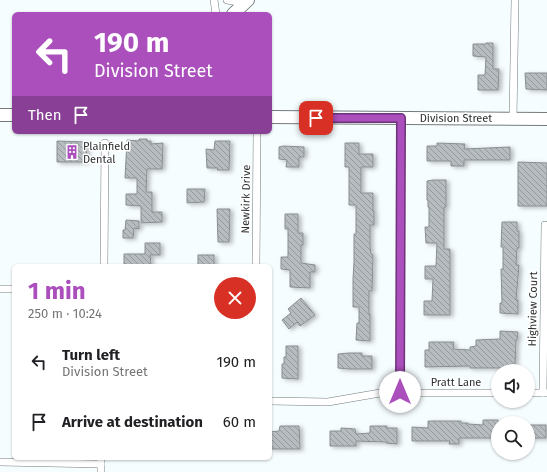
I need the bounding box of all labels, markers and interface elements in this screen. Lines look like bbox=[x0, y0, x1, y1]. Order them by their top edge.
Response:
text: 190 m bbox=[94, 26, 169, 59]
icon: left bbox=[28, 28, 80, 80]
text: Division Street bbox=[94, 60, 213, 82]
pin bbox=[299, 101, 333, 135]
icon: arrive bbox=[70, 104, 92, 126]
text: Then bbox=[28, 106, 62, 124]
icon: arrive bbox=[305, 107, 327, 129]
street label: Division Street bbox=[420, 112, 492, 125]
place label: Plainfield Dental bbox=[83, 140, 130, 166]
building icon: Plainfield Dental bbox=[64, 144, 80, 160]
street label: Newkirk Drive bbox=[239, 165, 253, 233]
street label: Highview Court bbox=[526, 271, 540, 347]
text: 1 min bbox=[28, 277, 86, 305]
button: close bbox=[214, 277, 256, 319]
text: 250 m · 10:24 bbox=[28, 306, 102, 321]
text: Turn left bbox=[62, 346, 120, 364]
icon: left bbox=[28, 351, 50, 373]
text: 190 m bbox=[216, 353, 256, 371]
text: Division Street bbox=[62, 364, 148, 379]
map controls bbox=[491, 364, 535, 460]
button: sound bbox=[491, 364, 535, 408]
position arrow bbox=[379, 371, 421, 413]
street label: Pratt Lane bbox=[431, 376, 481, 389]
icon: arrive bbox=[28, 411, 50, 433]
text: Arrive at destination bbox=[62, 413, 203, 431]
text: 60 m bbox=[223, 413, 256, 431]
button: search bbox=[491, 416, 535, 460]

